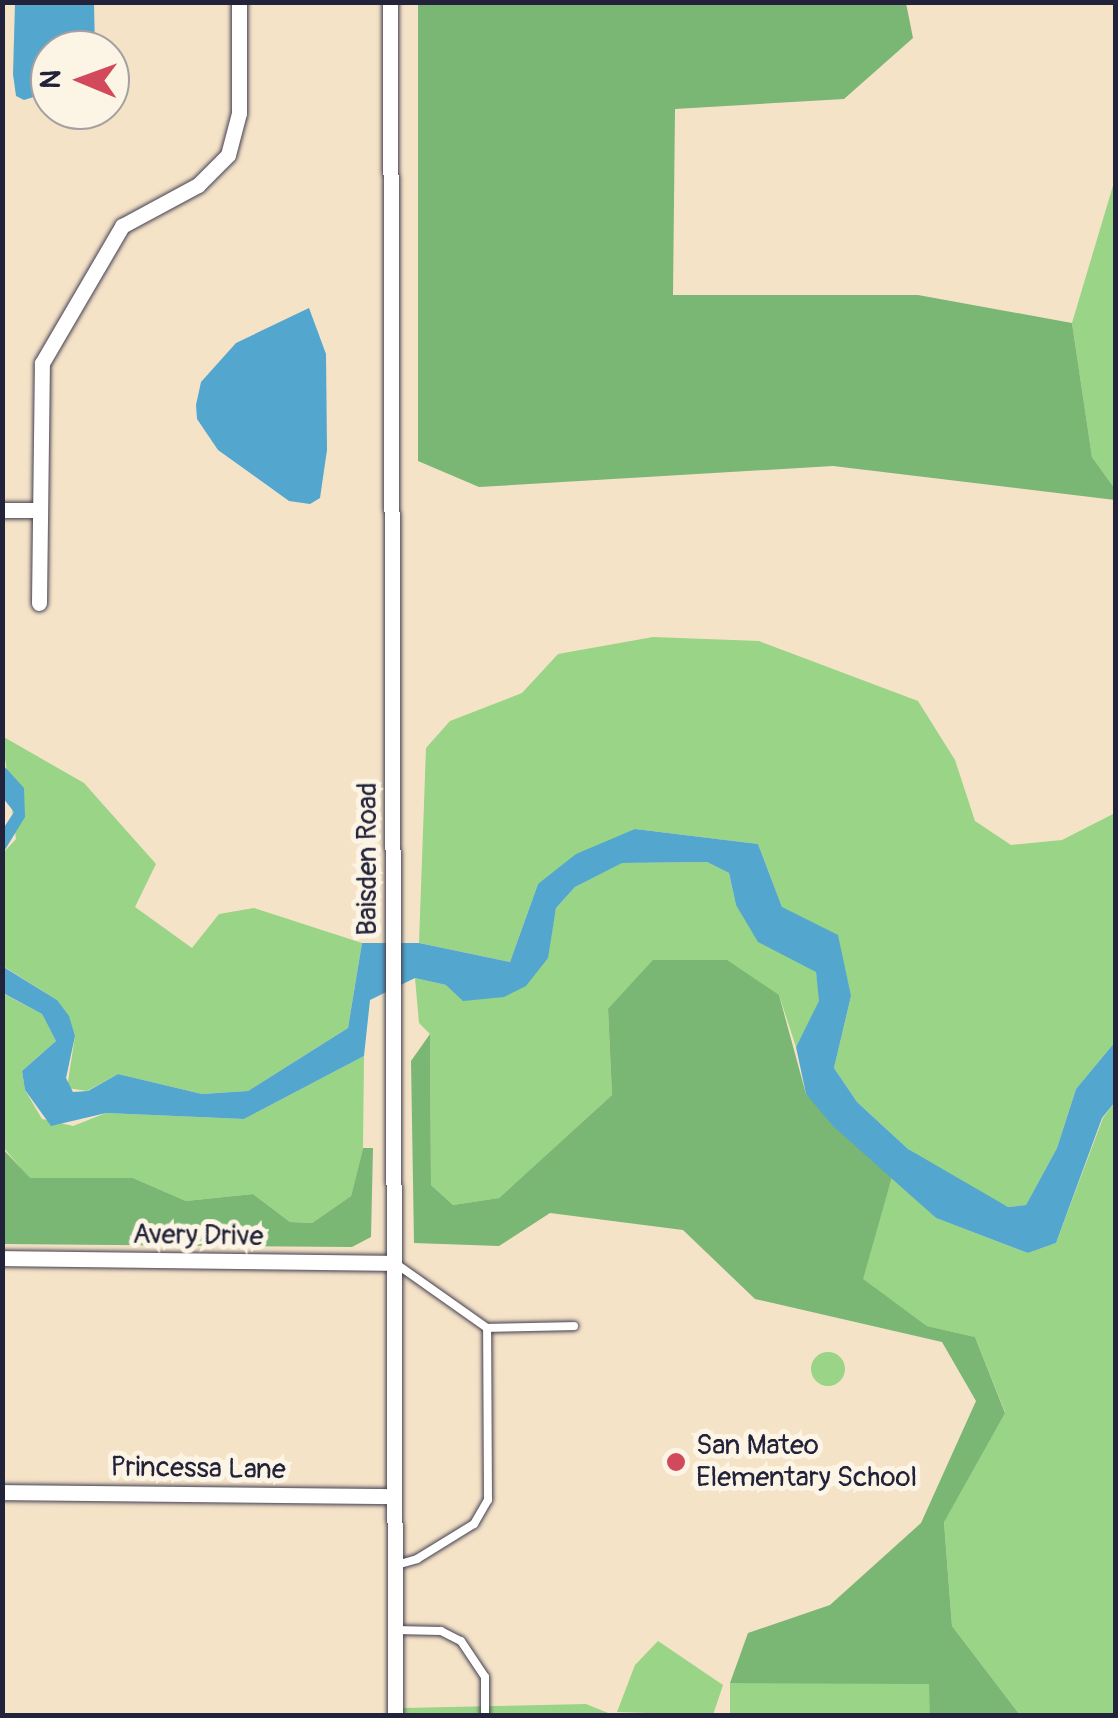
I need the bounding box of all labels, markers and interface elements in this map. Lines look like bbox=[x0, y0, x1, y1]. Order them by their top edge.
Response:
north arrow bbox=[30, 30, 130, 130]
text: N bbox=[34, 70, 69, 89]
street label: Baisden Road bbox=[351, 782, 385, 936]
street label: Avery Drive bbox=[132, 1218, 264, 1254]
place label: San Mateo Elementary School bbox=[696, 1429, 917, 1495]
street label: Princessa Lane bbox=[110, 1451, 286, 1487]
marker: San Mateo Elementary School bbox=[665, 1451, 687, 1473]

